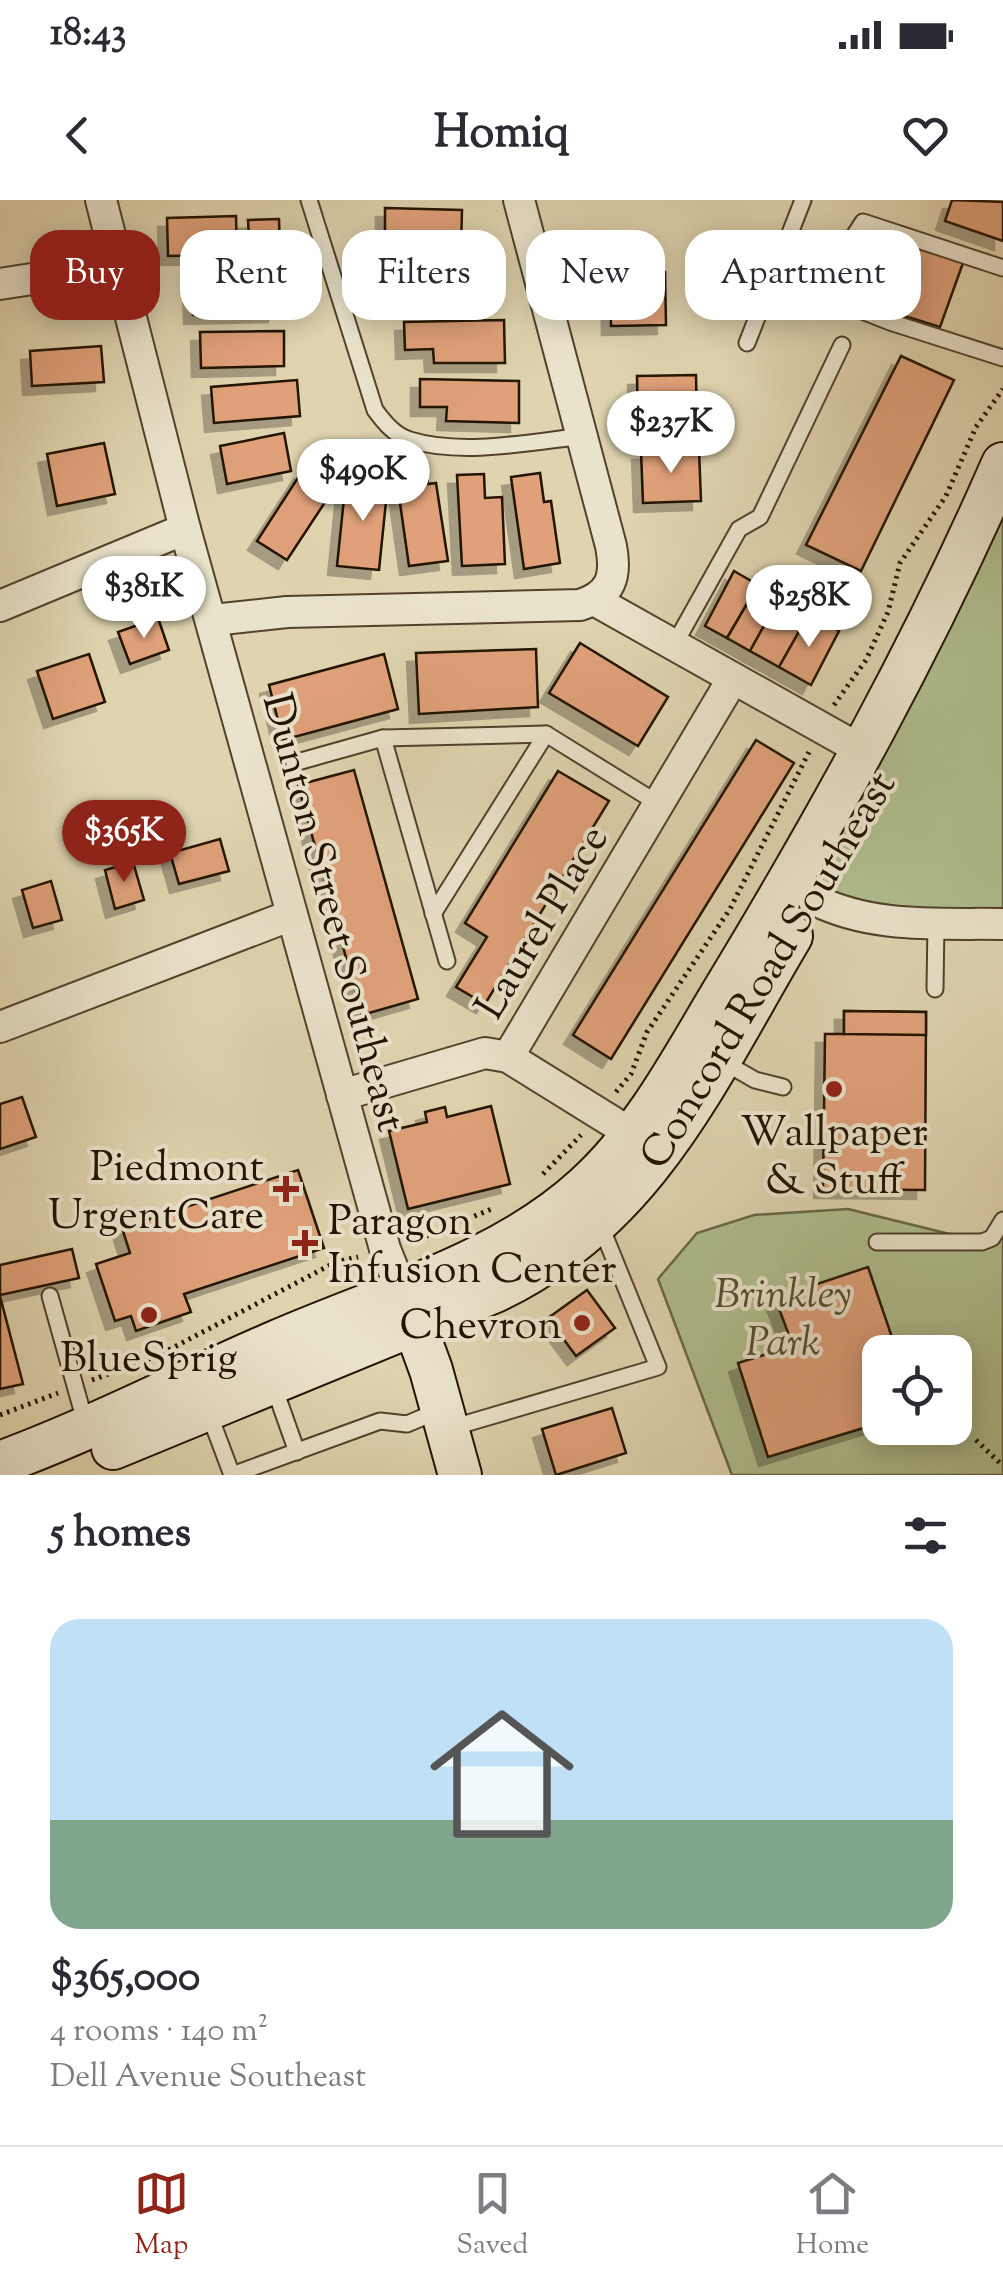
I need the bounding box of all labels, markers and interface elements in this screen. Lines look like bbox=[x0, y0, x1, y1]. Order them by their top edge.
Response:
text: 18:43 bbox=[50, 8, 126, 62]
text: Homiq bbox=[434, 103, 569, 168]
icon: back bbox=[50, 108, 105, 163]
icon: heart bbox=[898, 108, 953, 163]
chip: Buy bbox=[30, 230, 160, 320]
chip: Rent bbox=[180, 230, 322, 320]
chip: Filters bbox=[342, 230, 506, 320]
chip: New bbox=[526, 230, 665, 320]
chip: Apartment bbox=[685, 230, 921, 320]
pin: $237K bbox=[601, 391, 741, 476]
text: $237K bbox=[629, 400, 713, 446]
pin: $490K bbox=[293, 439, 433, 524]
text: $490K bbox=[319, 448, 407, 494]
pin: $381K bbox=[74, 556, 214, 641]
text: $381K bbox=[104, 565, 184, 611]
pin: $258K bbox=[739, 565, 879, 650]
text: $258K bbox=[768, 574, 850, 620]
street label: Dunton Street Southeast bbox=[244, 688, 419, 1139]
street label: Concord Road Southeast bbox=[628, 761, 913, 1182]
pin: $365K bbox=[54, 800, 194, 885]
text: $365K bbox=[84, 809, 164, 855]
street label: Laurel Place bbox=[463, 815, 626, 1032]
marker: Wallpaper & Stuff bbox=[823, 1078, 845, 1100]
place label: Wallpaper & Stuff bbox=[740, 1105, 928, 1213]
place label: Piedmont UrgentCare bbox=[48, 1140, 264, 1248]
marker: Piedmont UrgentCare bbox=[273, 1176, 299, 1202]
place label: Paragon Infusion Center bbox=[328, 1194, 617, 1302]
marker: Paragon Infusion Center bbox=[292, 1230, 318, 1256]
park label: Brinkley Park bbox=[715, 1267, 851, 1375]
place label: Chevron bbox=[399, 1298, 562, 1358]
marker: BlueSprig bbox=[138, 1304, 160, 1326]
marker: Chevron bbox=[571, 1312, 593, 1334]
place label: BlueSprig bbox=[60, 1331, 238, 1391]
map controls bbox=[862, 1335, 972, 1445]
button: locate bbox=[862, 1335, 972, 1445]
text: 5 homes bbox=[50, 1505, 191, 1565]
icon: filters bbox=[898, 1508, 953, 1563]
icon: home bbox=[412, 1684, 592, 1864]
text: $365,000 bbox=[50, 1949, 200, 2009]
text: 4 rooms · 140 m² bbox=[50, 2009, 268, 2055]
text: Dell Avenue Southeast bbox=[50, 2055, 366, 2101]
tab: Map bbox=[134, 2166, 189, 2266]
tab: Saved bbox=[456, 2166, 528, 2266]
tab: Home bbox=[796, 2166, 869, 2266]

